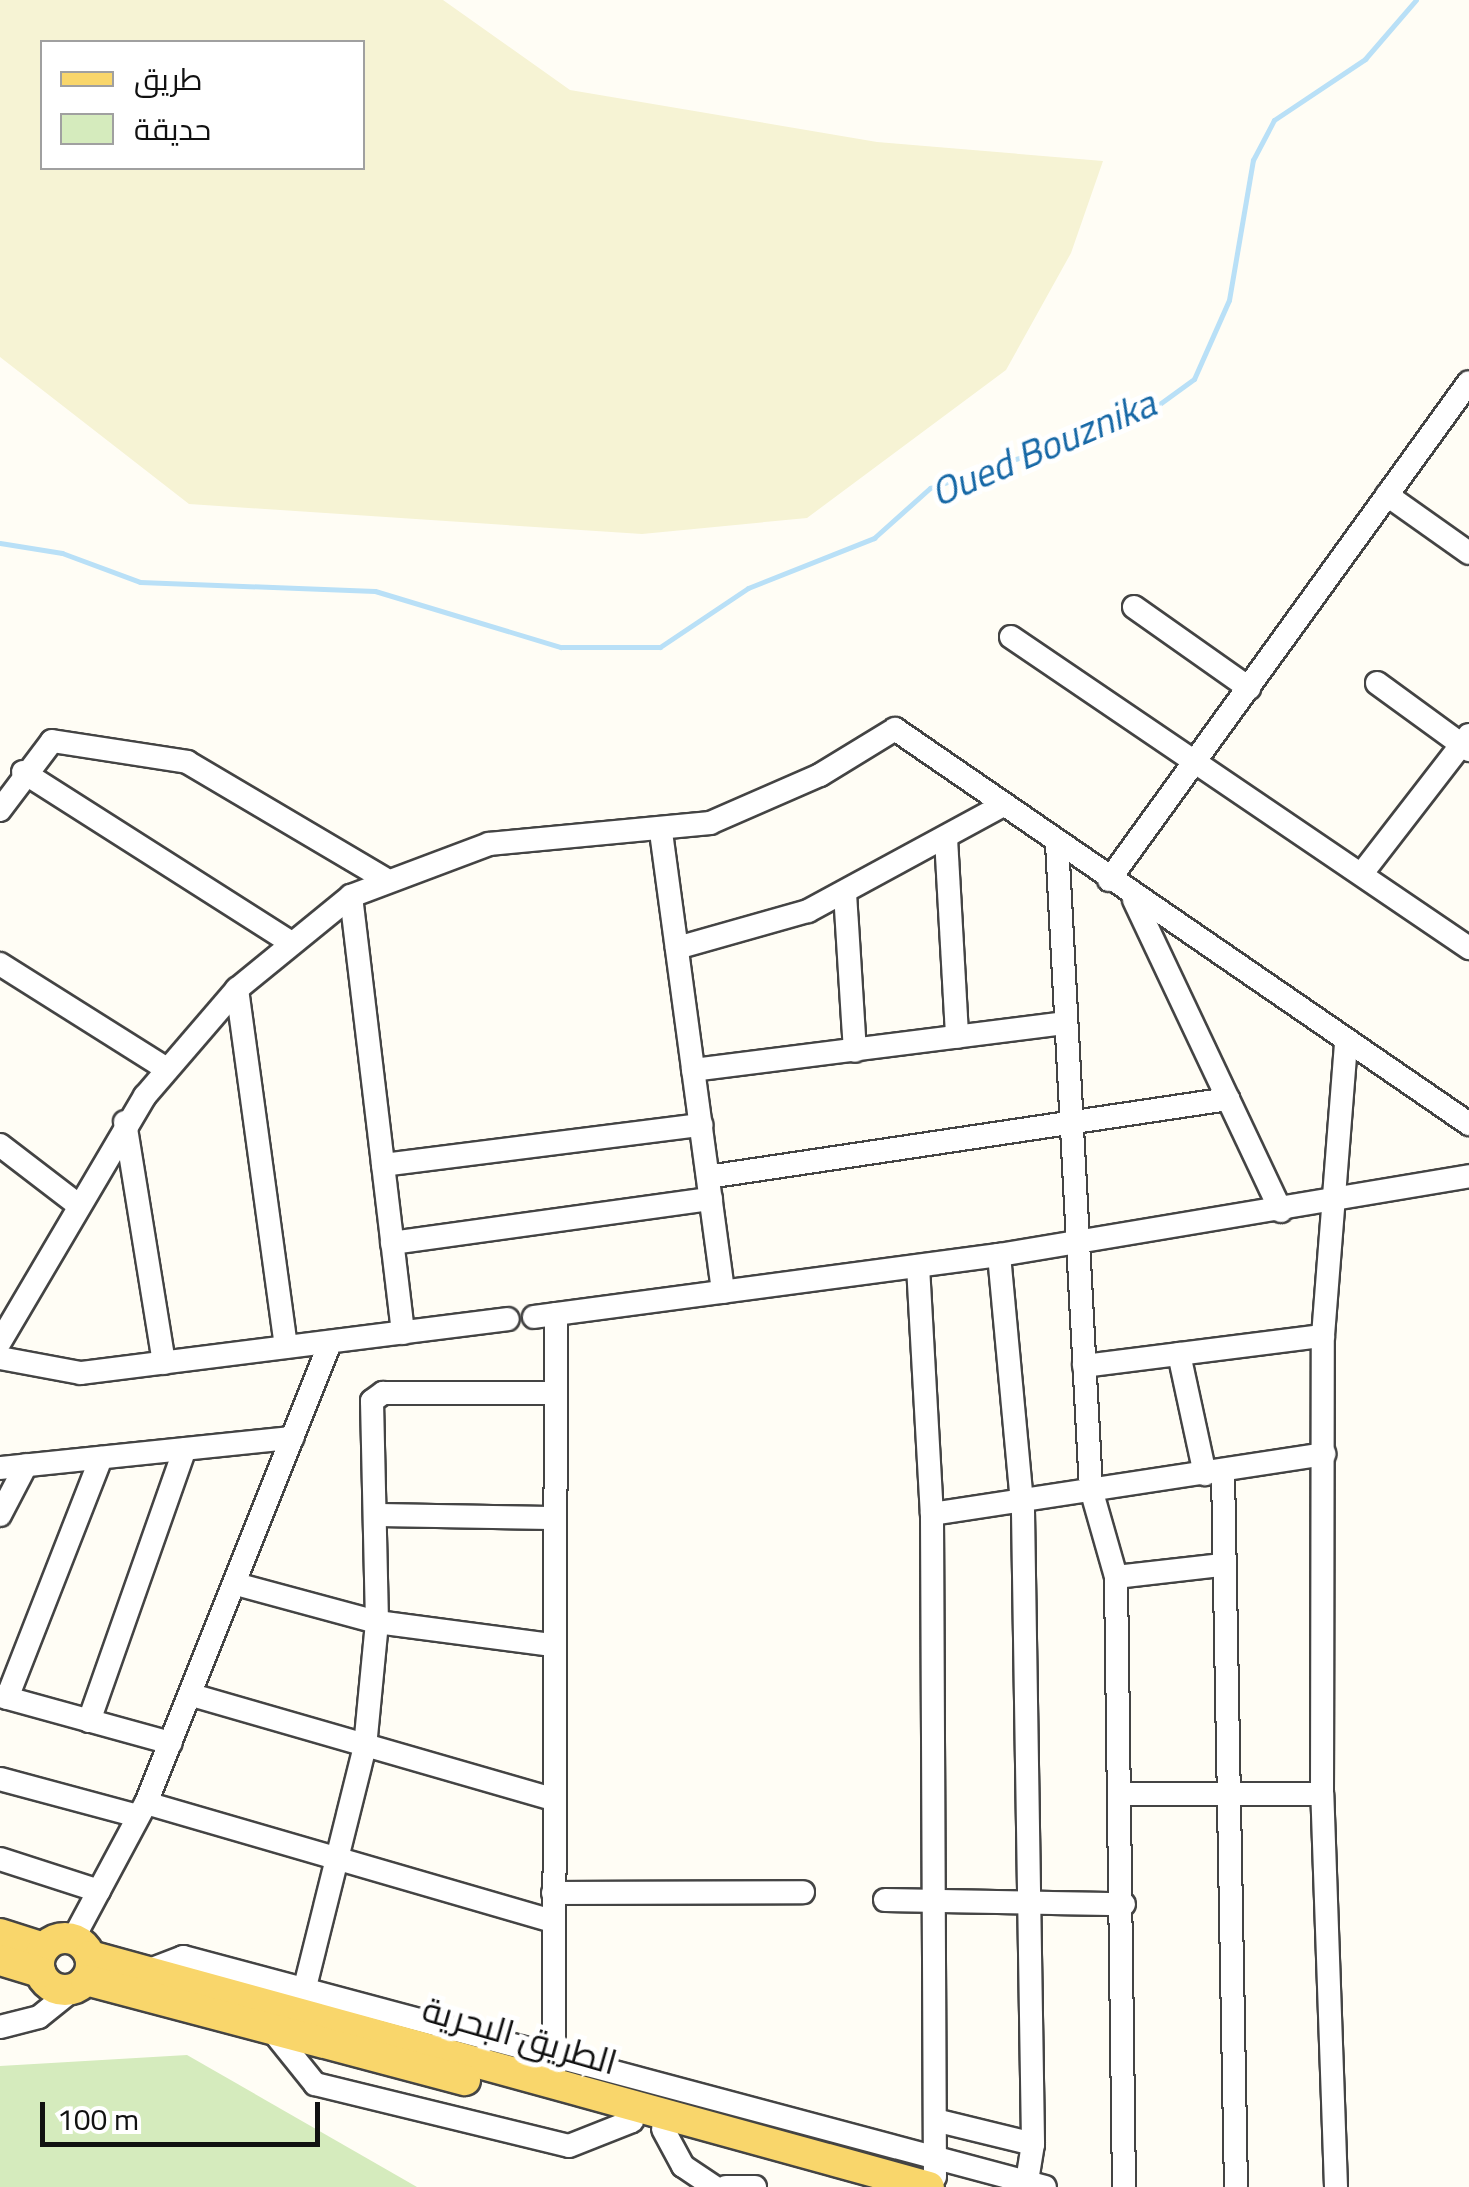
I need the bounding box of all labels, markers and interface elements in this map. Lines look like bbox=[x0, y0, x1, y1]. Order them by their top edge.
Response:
legend bbox=[40, 40, 365, 170]
text: طريق bbox=[134, 51, 203, 107]
text: حديقة bbox=[134, 101, 211, 157]
water label: Oued Bouznika bbox=[924, 380, 1162, 516]
street label: الطريق البحرية bbox=[418, 1987, 622, 2083]
scale bar bbox=[45, 2082, 325, 2144]
text: 100 m bbox=[57, 2091, 139, 2147]

